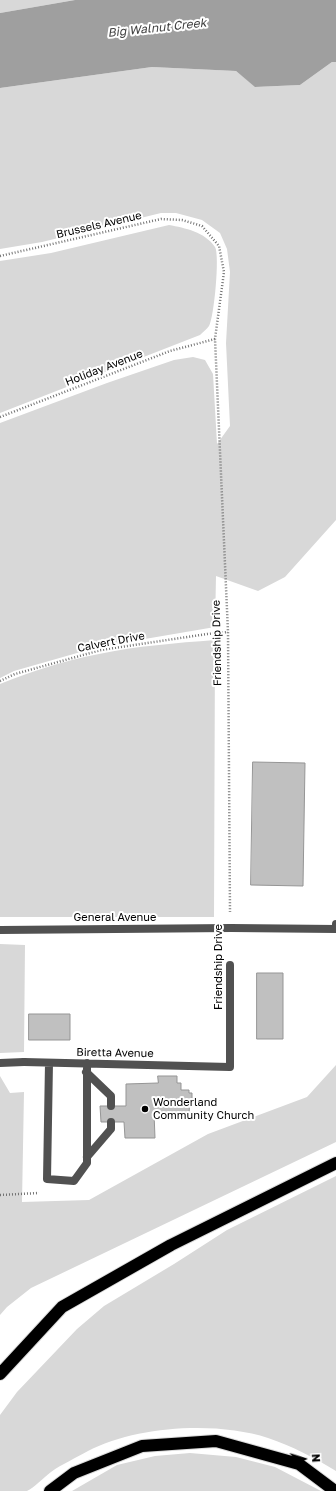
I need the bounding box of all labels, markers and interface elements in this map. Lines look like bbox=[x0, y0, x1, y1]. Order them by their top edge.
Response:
water label: Big Walnut Creek bbox=[107, 16, 207, 40]
street label: Brussels Avenue bbox=[55, 209, 143, 241]
street label: Holiday Avenue bbox=[63, 347, 145, 389]
street label: Friendship Drive bbox=[210, 600, 224, 686]
street label: Calvert Drive bbox=[76, 629, 146, 655]
street label: General Avenue bbox=[74, 911, 156, 925]
street label: Friendship Drive bbox=[212, 924, 226, 1010]
street label: Biretta Avenue bbox=[76, 1046, 154, 1060]
place label: Wonderland Community Church bbox=[153, 1096, 254, 1122]
marker: Wonderland Community Church bbox=[140, 1104, 150, 1114]
north arrow bbox=[284, 1439, 324, 1479]
text: N bbox=[310, 1453, 323, 1463]

